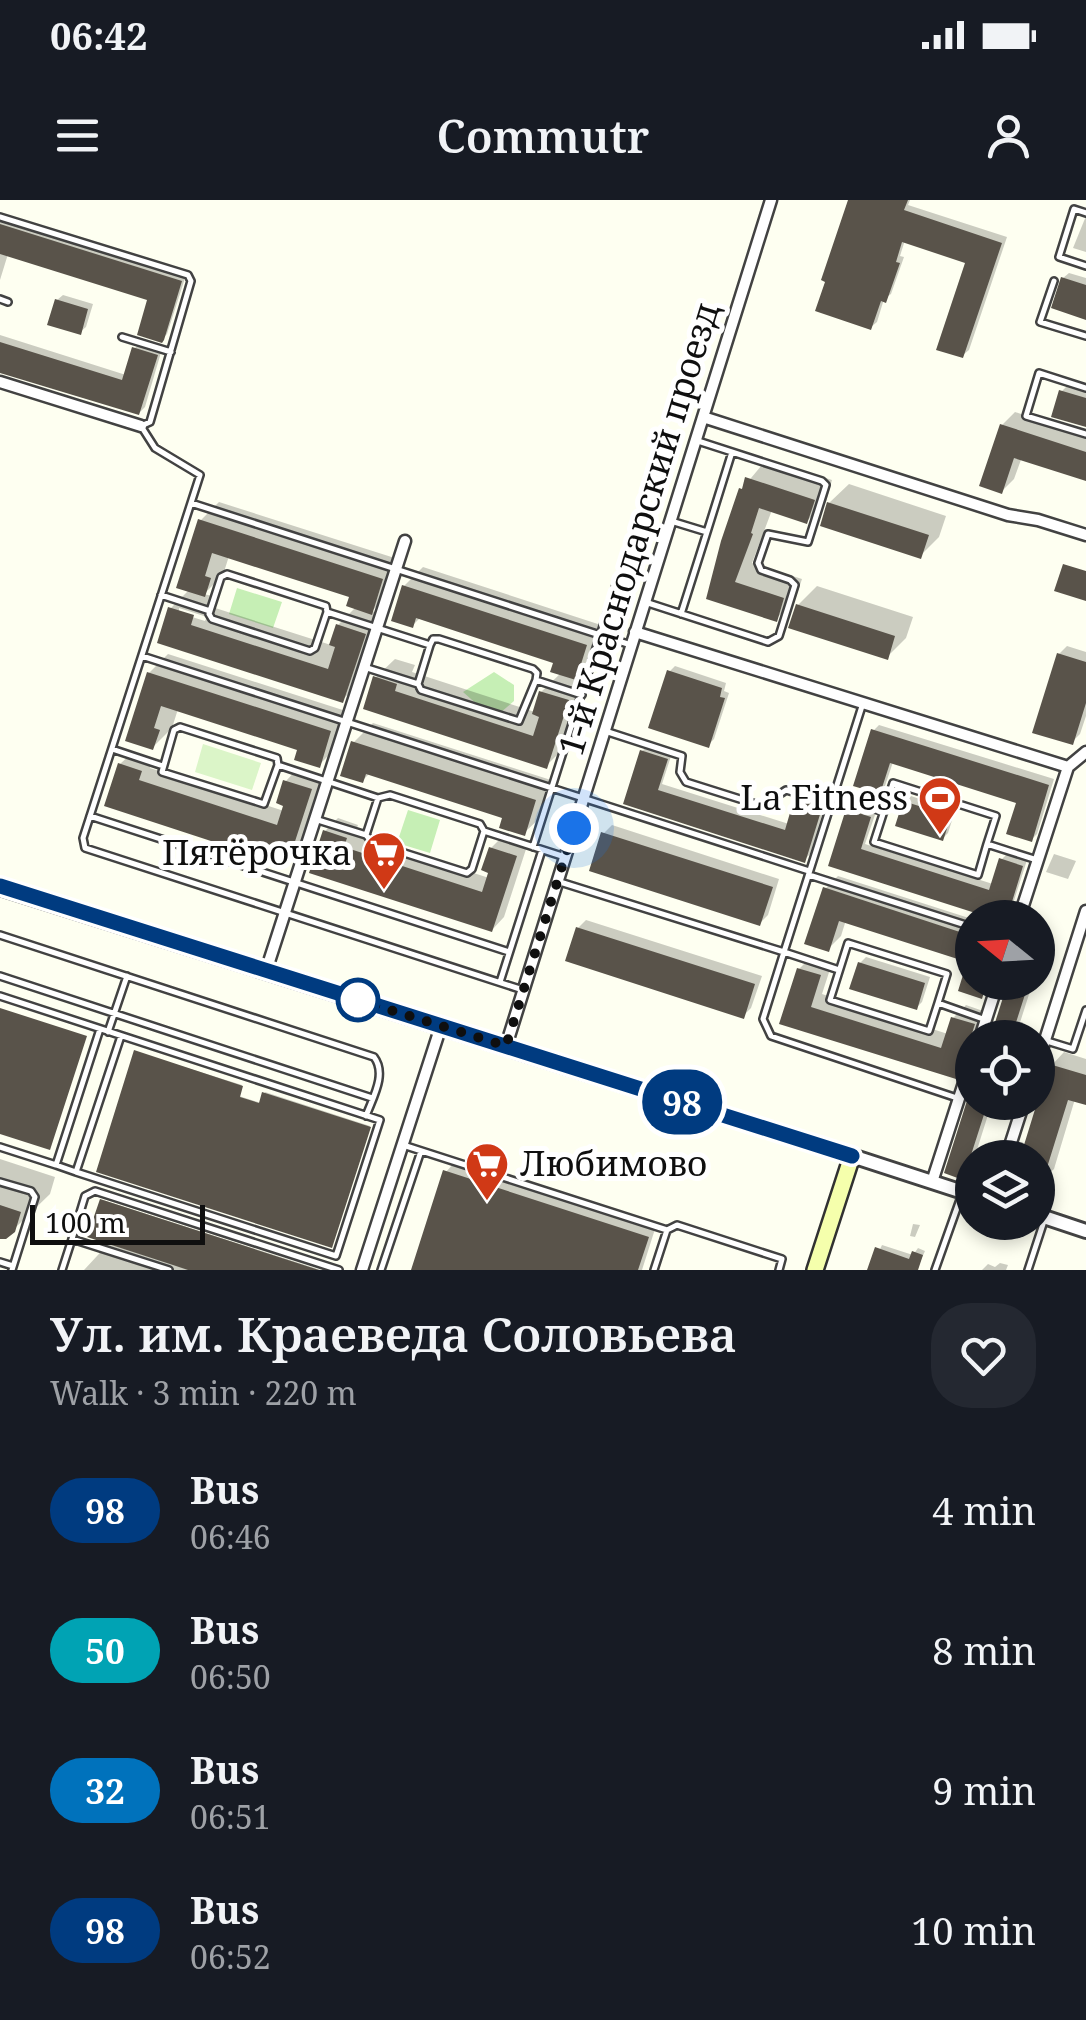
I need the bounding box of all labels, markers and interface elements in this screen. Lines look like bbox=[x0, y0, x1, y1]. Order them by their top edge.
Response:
text: 06:42 bbox=[50, 9, 147, 61]
text: Commutr bbox=[437, 105, 650, 166]
icon: menu bbox=[50, 108, 105, 163]
icon: person bbox=[981, 108, 1036, 163]
street label: 1-й Краснодарский проезд bbox=[546, 296, 729, 761]
place label: La Fitness bbox=[740, 773, 908, 820]
sports icon: La Fitness bbox=[917, 775, 963, 836]
your location bbox=[549, 803, 599, 853]
place label: Пятёрочка bbox=[162, 828, 352, 875]
supermarket icon: Пятёрочка bbox=[361, 830, 407, 891]
north arrow bbox=[955, 900, 1055, 1000]
map controls bbox=[955, 900, 1055, 1240]
unlabelled marker bbox=[337, 979, 379, 1021]
button: locate bbox=[955, 1020, 1055, 1120]
line badge: 98 bbox=[637, 1070, 727, 1134]
text: 98 bbox=[662, 1079, 702, 1126]
place label: Любимово bbox=[520, 1139, 707, 1186]
button: layers bbox=[955, 1140, 1055, 1240]
supermarket icon: Любимово bbox=[464, 1141, 510, 1202]
scale bar bbox=[30, 1200, 205, 1244]
text: 100 m bbox=[45, 1203, 126, 1241]
text: Ул. им. Краеведа Соловьева bbox=[50, 1301, 737, 1366]
button: heart bbox=[931, 1303, 1036, 1408]
text: Walk · 3 min · 220 m bbox=[50, 1371, 357, 1414]
text: Bus bbox=[190, 1463, 259, 1515]
text: 4 min bbox=[932, 1484, 1036, 1536]
text: 98 bbox=[85, 1487, 125, 1534]
text: 06:46 bbox=[190, 1515, 271, 1558]
text: Bus bbox=[190, 1603, 259, 1655]
text: 8 min bbox=[932, 1624, 1036, 1676]
text: 50 bbox=[85, 1627, 125, 1674]
text: 06:50 bbox=[190, 1655, 271, 1698]
text: Bus bbox=[190, 1743, 259, 1795]
text: 9 min bbox=[932, 1764, 1036, 1816]
text: 32 bbox=[85, 1767, 125, 1814]
text: 06:51 bbox=[190, 1795, 271, 1838]
text: Bus bbox=[190, 1883, 259, 1935]
text: 10 min bbox=[911, 1904, 1036, 1956]
text: 98 bbox=[85, 1907, 125, 1954]
text: 06:52 bbox=[190, 1935, 271, 1978]

